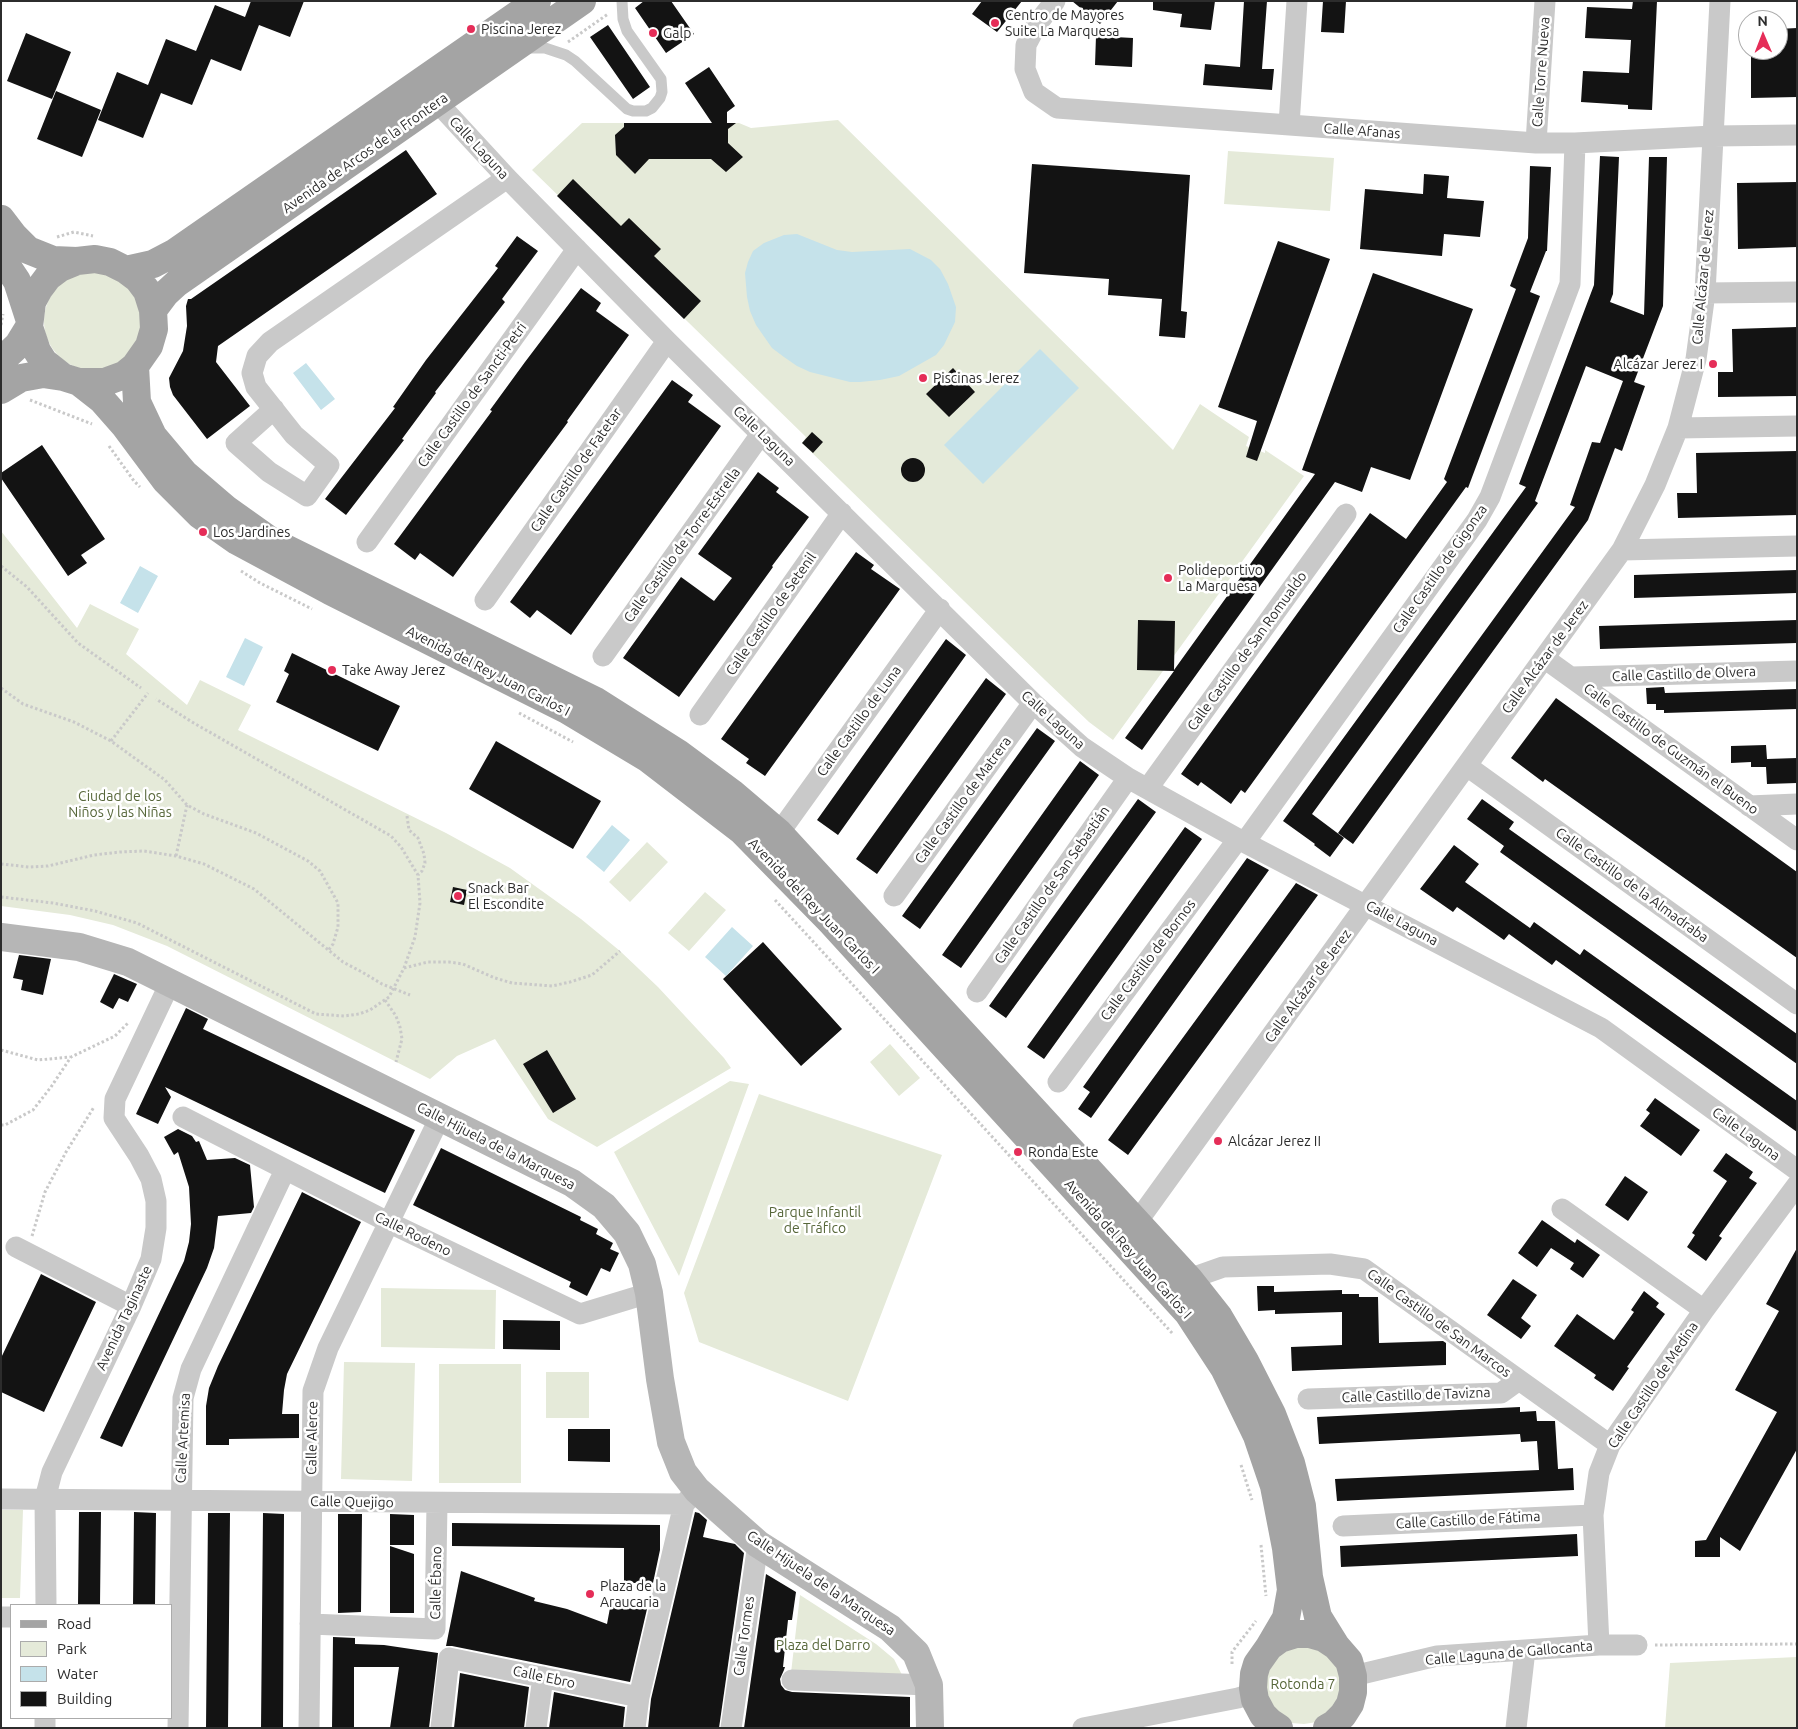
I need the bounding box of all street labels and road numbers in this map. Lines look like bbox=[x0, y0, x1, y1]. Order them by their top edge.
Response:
street label: Calle Torre Nueva bbox=[1529, 16, 1553, 128]
street label: Avenida de Arcos de la Frontera bbox=[279, 89, 451, 217]
street label: Calle Laguna bbox=[446, 113, 512, 183]
street label: Calle Afanas bbox=[1323, 120, 1401, 142]
street label: Calle Alcázar de Jerez bbox=[1689, 209, 1717, 345]
street label: Calle Castillo de Sancti-Petri bbox=[414, 319, 530, 471]
street label: Calle Laguna bbox=[730, 402, 798, 470]
street label: Calle Castillo de Fatetar bbox=[527, 405, 625, 535]
street label: Calle Castillo de Torre-Estrella bbox=[620, 464, 744, 626]
street label: Calle Castillo de Gigonza bbox=[1389, 501, 1491, 637]
street label: Calle Castillo de Setenil bbox=[722, 549, 820, 679]
street label: Calle Castillo de San Romualdo bbox=[1184, 568, 1310, 734]
street label: Calle Alcázar de Jerez bbox=[1498, 597, 1592, 717]
street label: Avenida del Rey Juan Carlos I bbox=[403, 622, 573, 720]
street label: Calle Castillo de Luna bbox=[813, 662, 905, 780]
street label: Calle Castillo de Olvera bbox=[1612, 663, 1756, 685]
street label: Calle Castillo de Guzmán el Bueno bbox=[1580, 680, 1762, 818]
street label: Calle Laguna bbox=[1018, 687, 1088, 753]
street label: Calle Castillo de Matrera bbox=[911, 733, 1015, 867]
street label: Calle Castillo de San Sebastián bbox=[991, 803, 1113, 967]
street label: Calle Castillo de la Almadraba bbox=[1552, 824, 1712, 946]
street label: Avenida del Rey Juan Carlos I bbox=[745, 835, 883, 977]
street label: Calle Castillo de Bornos bbox=[1097, 896, 1199, 1024]
street label: Calle Laguna bbox=[1363, 897, 1441, 949]
street label: Calle Alcázar de Jerez bbox=[1261, 926, 1355, 1046]
street label: Calle Hijuela de la Marquesa bbox=[414, 1099, 578, 1193]
street label: Calle Laguna bbox=[1709, 1104, 1783, 1164]
street label: Avenida del Rey Juan Carlos I bbox=[1061, 1176, 1195, 1322]
street label: Calle Rodeno bbox=[372, 1208, 454, 1260]
street label: Avenida Taginaste bbox=[92, 1263, 156, 1373]
street label: Calle Castillo de San Marcos bbox=[1364, 1265, 1514, 1381]
street label: Calle Castillo de Medina bbox=[1604, 1318, 1702, 1452]
street label: Calle Castillo de Tavizna bbox=[1341, 1384, 1491, 1406]
street label: Calle Artemisa bbox=[172, 1392, 194, 1484]
street label: Calle Alerce bbox=[303, 1401, 321, 1475]
street label: Calle Quejigo bbox=[310, 1493, 394, 1511]
street label: Calle Castillo de Fátima bbox=[1395, 1508, 1541, 1532]
street label: Calle Hijuela de la Marquesa bbox=[744, 1527, 898, 1639]
street label: Calle Ébano bbox=[427, 1546, 445, 1620]
street label: Calle Tormes bbox=[730, 1595, 758, 1677]
street label: Calle Laguna de Gallocanta bbox=[1424, 1637, 1594, 1669]
street label: Calle Ebro bbox=[511, 1662, 577, 1692]

